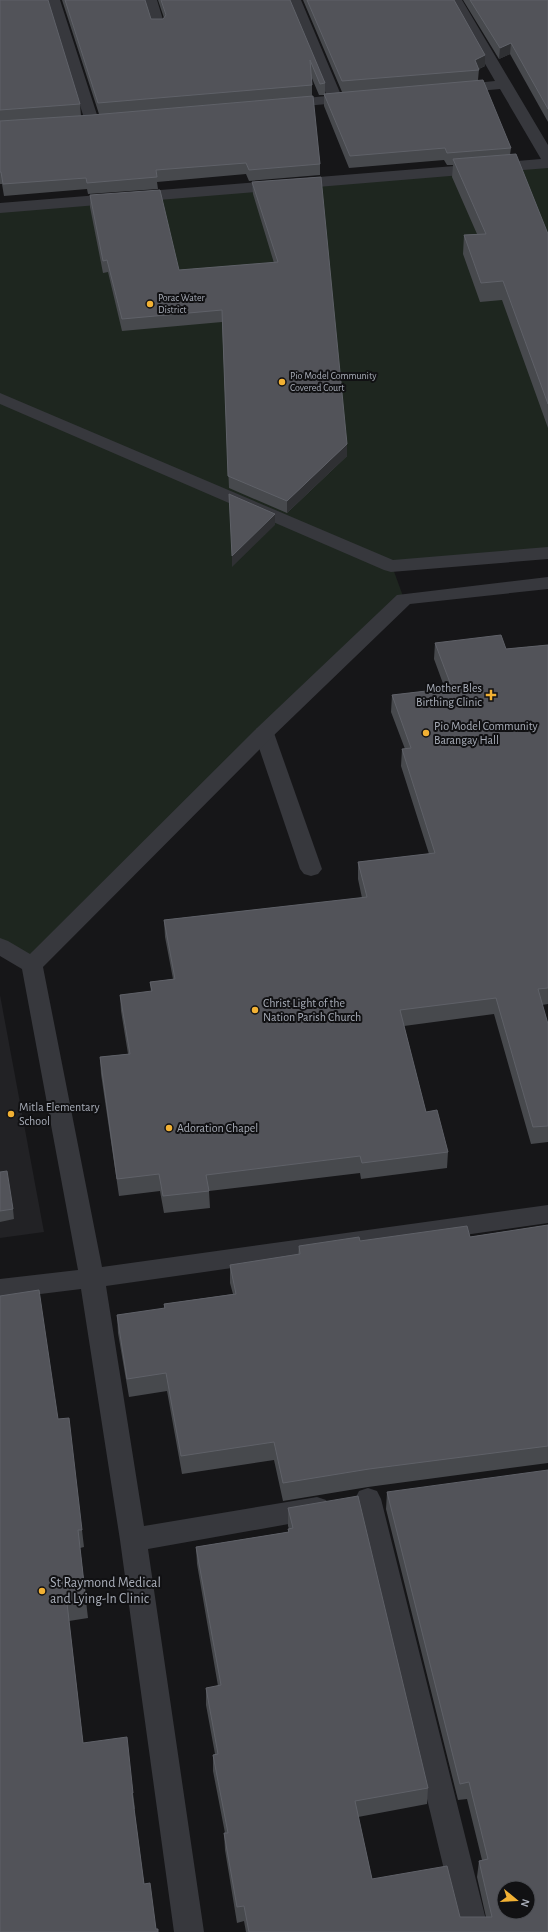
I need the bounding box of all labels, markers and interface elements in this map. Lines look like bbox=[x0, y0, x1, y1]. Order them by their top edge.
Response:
place label: Porac Water District bbox=[158, 293, 205, 315]
marker: Porac Water District bbox=[145, 299, 155, 309]
place label: Pio Model Community Covered Court bbox=[290, 371, 377, 393]
marker: Pio Model Community Covered Court bbox=[277, 377, 287, 387]
place label: Mother Bles Birthing Clinic bbox=[416, 682, 482, 708]
marker: Mother Bles Birthing Clinic bbox=[485, 689, 497, 701]
place label: Pio Model Community Barangay Hall bbox=[434, 720, 538, 747]
marker: Pio Model Community Barangay Hall bbox=[421, 728, 431, 738]
place label: Christ Light of the Nation Parish Church bbox=[263, 997, 361, 1023]
marker: Christ Light of the Nation Parish Church bbox=[250, 1005, 260, 1015]
place label: Mitla Elementary School bbox=[19, 1101, 100, 1127]
marker: Mitla Elementary School bbox=[6, 1109, 16, 1119]
place label: Adoration Chapel bbox=[177, 1122, 258, 1134]
marker: Adoration Chapel bbox=[164, 1123, 174, 1133]
place label: St Raymond Medical and Lying-In Clinic bbox=[50, 1576, 161, 1606]
marker: St Raymond Medical and Lying-In Clinic bbox=[37, 1586, 47, 1596]
north arrow bbox=[496, 1880, 536, 1920]
text: N bbox=[519, 1898, 531, 1908]

